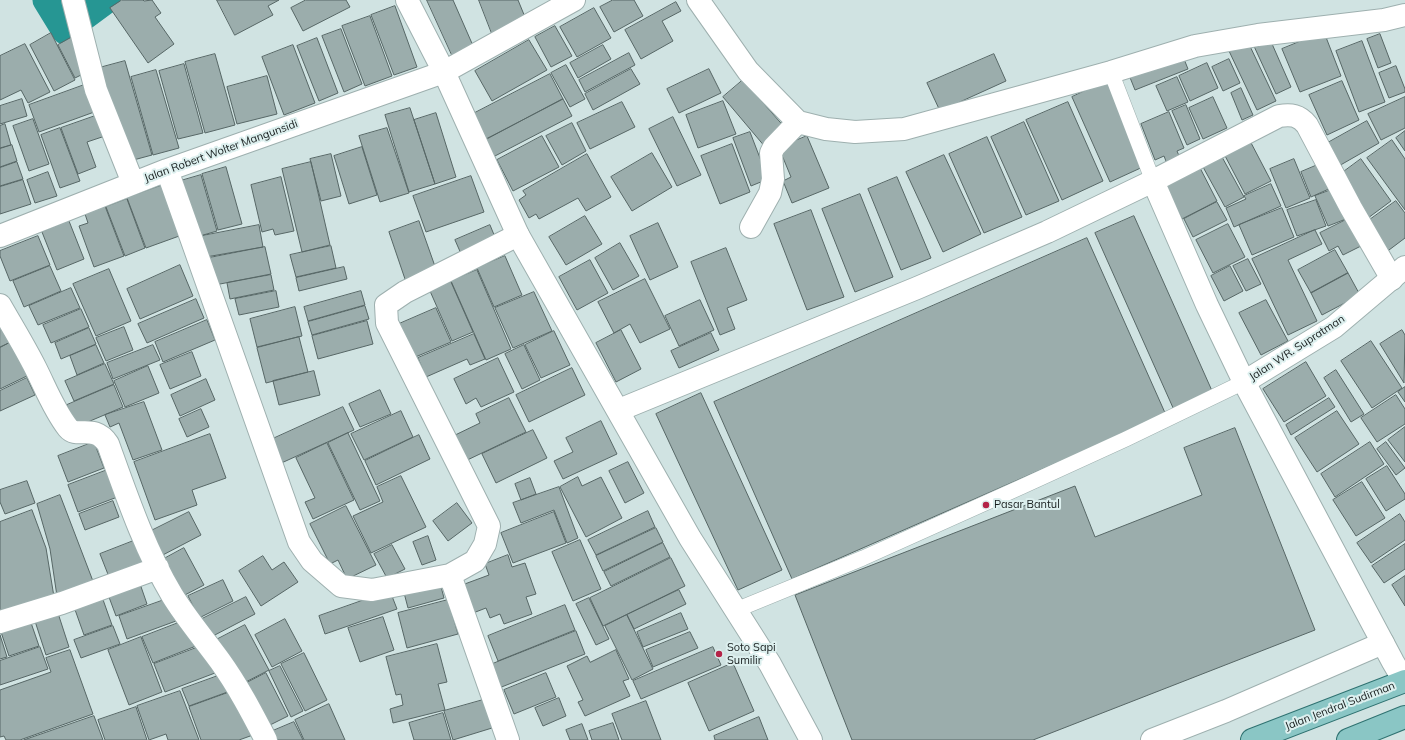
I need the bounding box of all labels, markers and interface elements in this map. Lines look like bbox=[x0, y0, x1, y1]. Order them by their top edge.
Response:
street label: Jalan Robert Wolter Mangunsidi bbox=[142, 117, 300, 185]
street label: Jalan WR. Supratman bbox=[1247, 312, 1347, 384]
place label: Pasar Bantul bbox=[994, 498, 1060, 512]
marker: Pasar Bantul bbox=[981, 500, 991, 510]
place label: Soto Sapi Sumilir bbox=[727, 641, 776, 667]
marker: Soto Sapi Sumilir bbox=[714, 649, 724, 659]
street label: Jalan Jendral Sudirman bbox=[1283, 679, 1397, 733]

